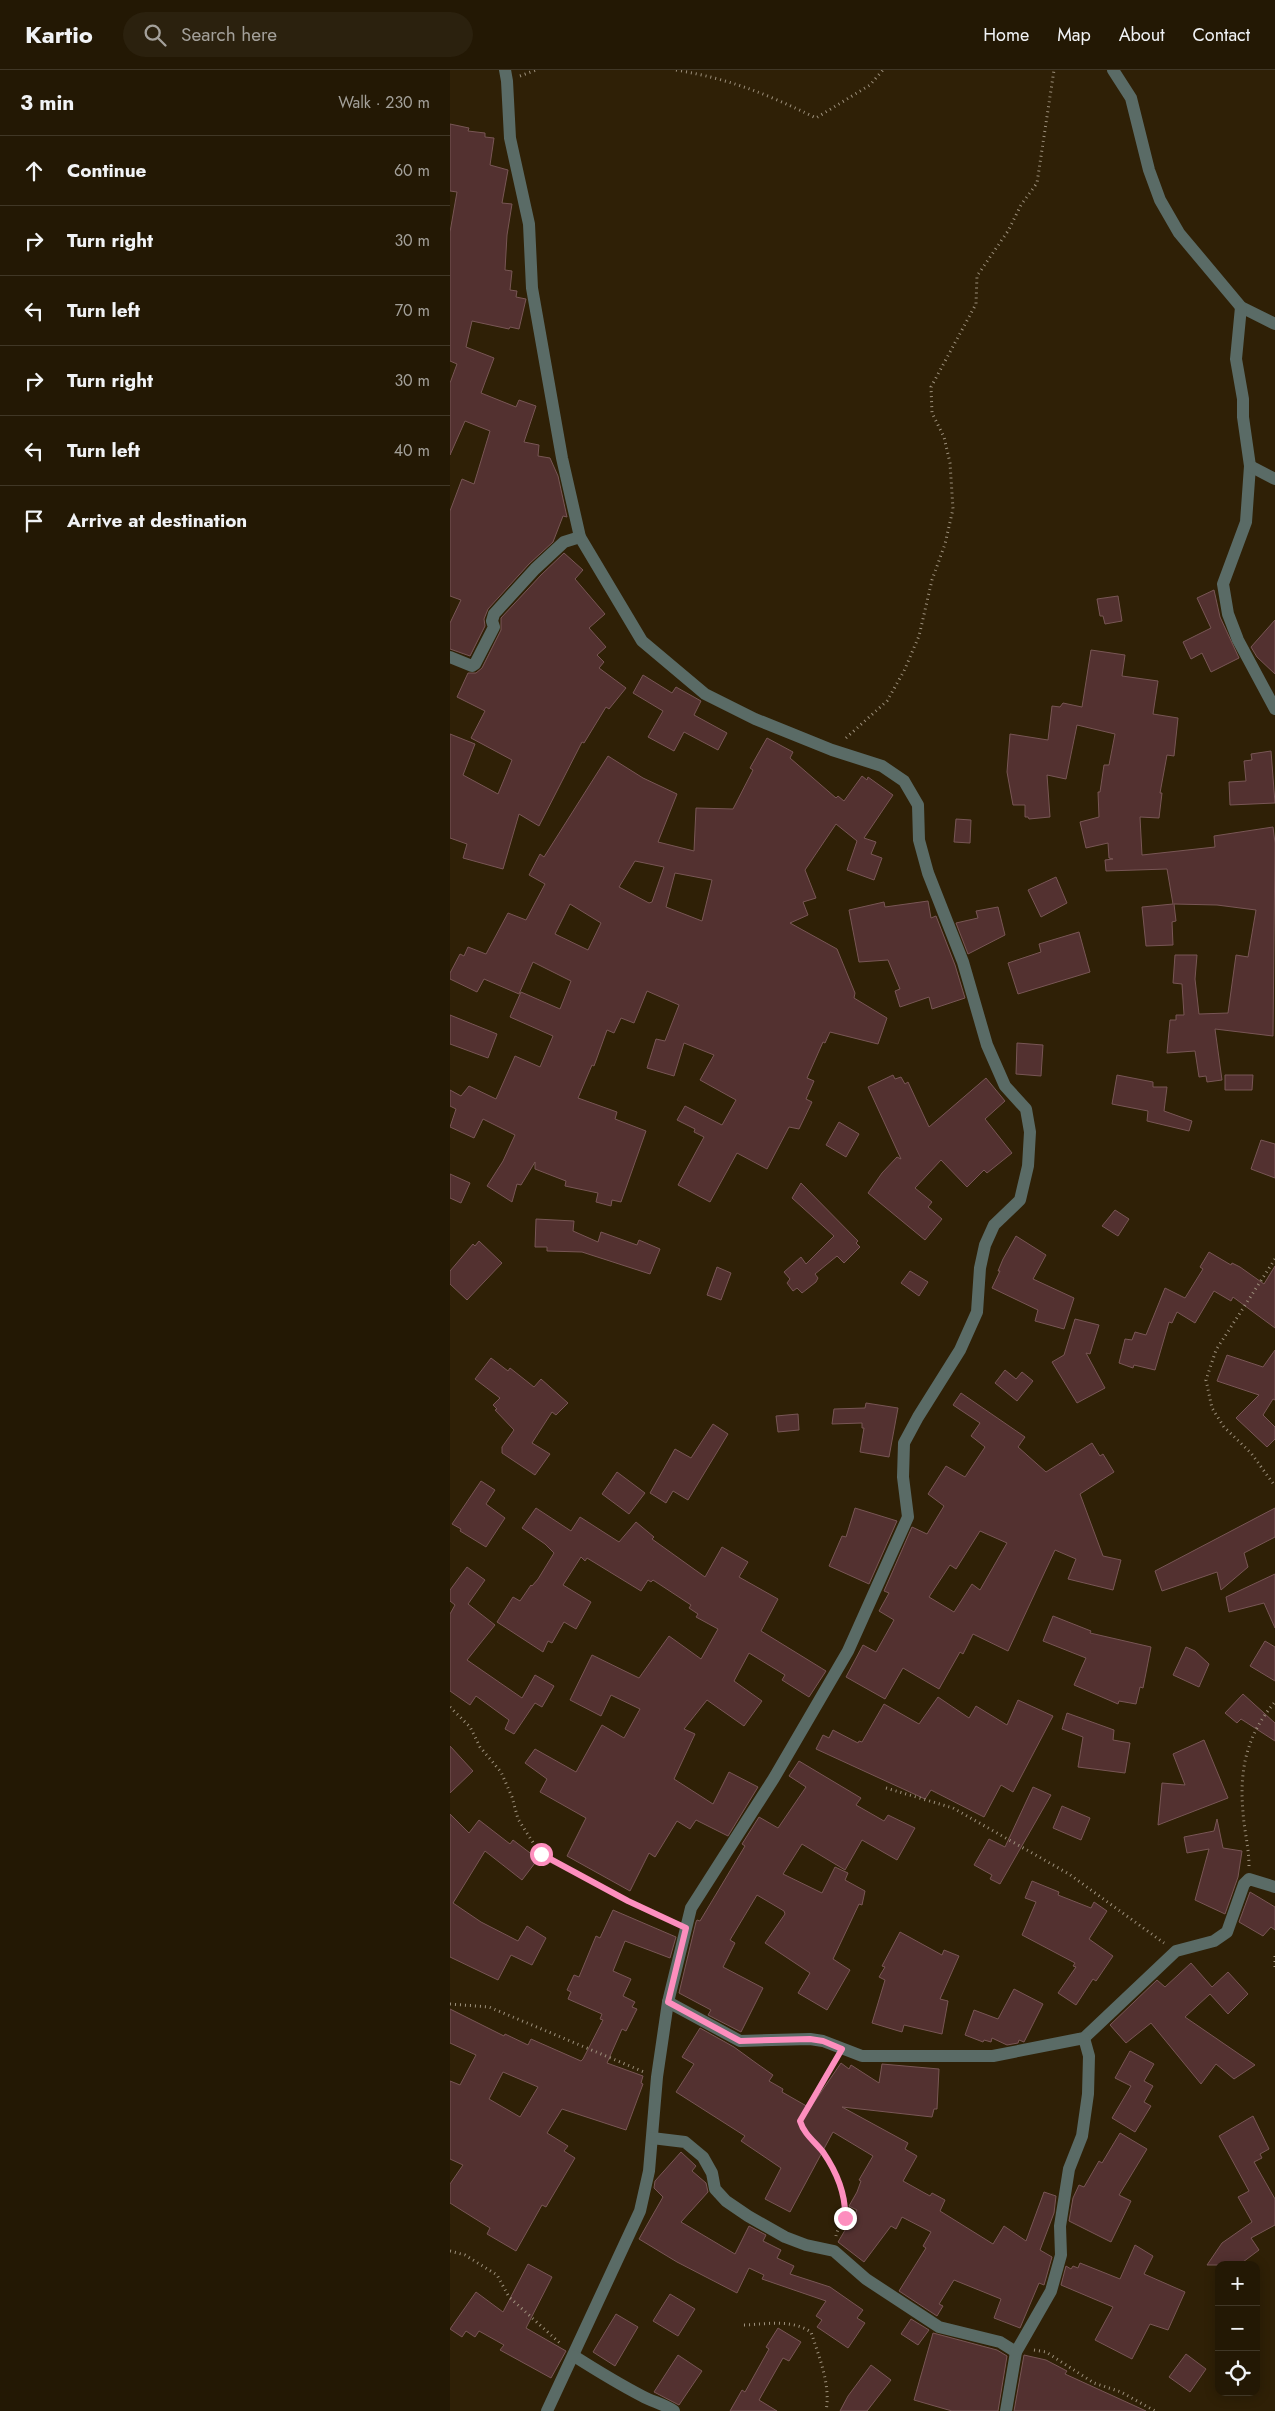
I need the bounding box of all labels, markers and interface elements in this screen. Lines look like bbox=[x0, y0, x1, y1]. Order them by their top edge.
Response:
search box bbox=[123, 12, 473, 57]
text: Kartio bbox=[25, 17, 93, 52]
icon: search bbox=[141, 21, 169, 49]
text: Search here bbox=[181, 21, 277, 48]
text: Home bbox=[983, 22, 1029, 48]
text: Map bbox=[1057, 22, 1091, 48]
text: About bbox=[1119, 22, 1164, 48]
text: Contact bbox=[1192, 22, 1250, 48]
text: 3 min bbox=[20, 88, 74, 118]
text: Walk · 230 m bbox=[338, 91, 430, 114]
icon: ahead bbox=[20, 157, 48, 185]
text: Continue bbox=[67, 157, 146, 184]
text: 60 m bbox=[394, 159, 430, 182]
icon: right bbox=[20, 227, 48, 255]
text: Turn right bbox=[67, 227, 153, 254]
text: 30 m bbox=[394, 229, 430, 252]
icon: left bbox=[20, 297, 48, 325]
text: Turn left bbox=[67, 297, 140, 324]
text: 70 m bbox=[395, 299, 430, 322]
icon: right bbox=[20, 367, 48, 395]
text: Turn right bbox=[67, 367, 153, 394]
text: 30 m bbox=[394, 369, 430, 392]
icon: left bbox=[20, 437, 48, 465]
text: Turn left bbox=[67, 437, 140, 464]
text: 40 m bbox=[394, 439, 430, 462]
icon: arrive bbox=[20, 507, 48, 535]
text: Arrive at destination bbox=[67, 507, 247, 534]
route start bbox=[530, 1843, 553, 1866]
route end bbox=[834, 2207, 857, 2230]
map controls bbox=[1215, 2261, 1260, 2396]
button: + bbox=[1215, 2261, 1260, 2306]
button: − bbox=[1215, 2306, 1260, 2351]
button: locate bbox=[1215, 2351, 1260, 2396]

